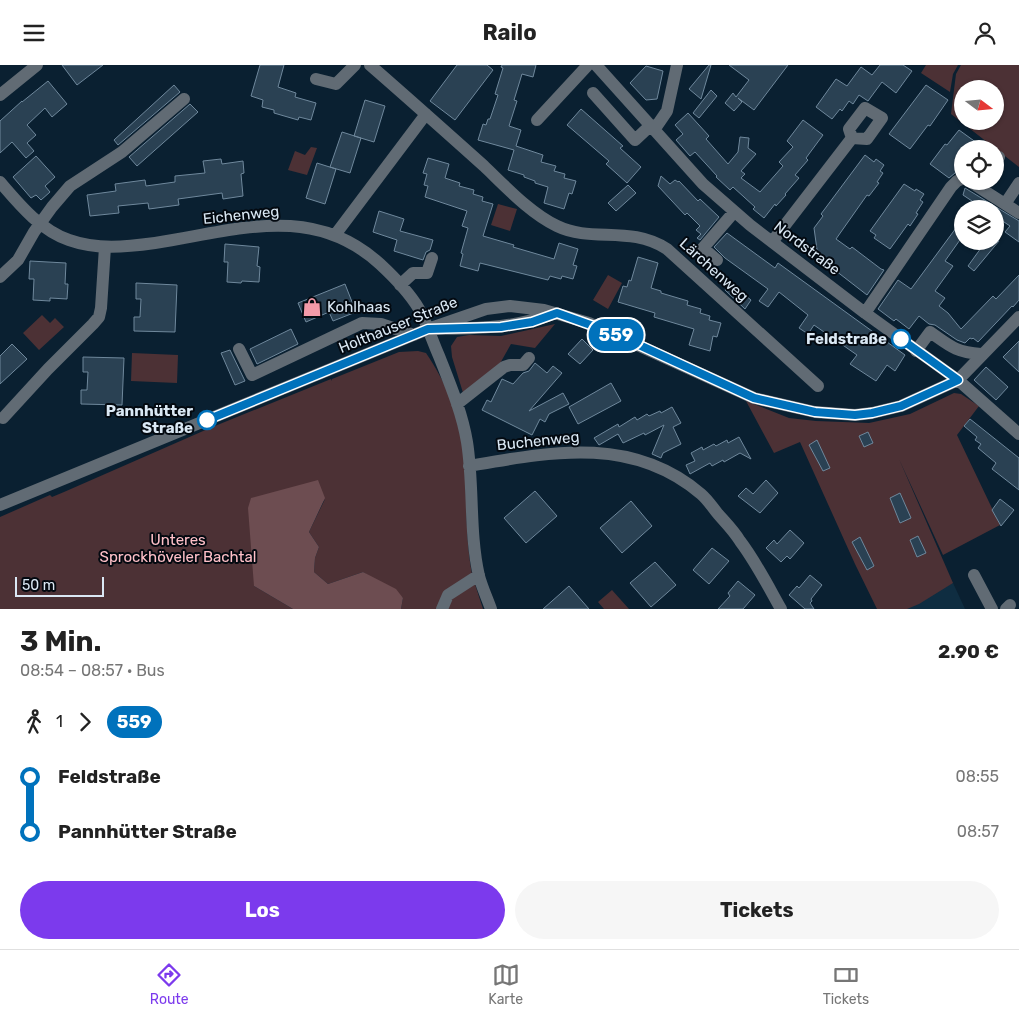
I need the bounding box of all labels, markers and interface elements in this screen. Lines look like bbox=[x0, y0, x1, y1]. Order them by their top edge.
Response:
icon: menu bbox=[20, 19, 48, 47]
text: Railo bbox=[482, 19, 537, 46]
icon: person bbox=[971, 19, 999, 47]
north arrow bbox=[954, 80, 1004, 130]
map controls bbox=[954, 80, 1004, 250]
button: locate bbox=[954, 140, 1004, 190]
button: layers bbox=[954, 200, 1004, 250]
street label: Eichenweg bbox=[202, 202, 280, 228]
street label: Nordstraße bbox=[770, 217, 844, 279]
street label: Lärchenweg bbox=[676, 234, 752, 306]
street label: Holthauser Straße bbox=[336, 293, 460, 357]
shop icon: Kohlhaas bbox=[301, 296, 323, 318]
place label: Kohlhaas bbox=[327, 298, 391, 316]
line badge: 559 bbox=[587, 319, 645, 351]
text: 559 bbox=[599, 324, 633, 346]
marker: Feldstraße bbox=[891, 329, 911, 349]
place label: Feldstraße bbox=[806, 330, 887, 348]
place label: Pannhütter Straße bbox=[106, 402, 193, 437]
marker: Pannhütter Straße bbox=[197, 410, 217, 430]
street label: Buchenweg bbox=[496, 428, 580, 454]
park label: Unteres Sprockhöveler Bachtal bbox=[100, 531, 256, 566]
scale bar bbox=[15, 574, 104, 597]
text: 50 m bbox=[22, 577, 55, 594]
text: 3 Min. bbox=[20, 625, 102, 658]
text: 2.90 € bbox=[938, 640, 999, 663]
text: 08:54 – 08:57 · Bus bbox=[20, 661, 165, 680]
icon: walk bbox=[20, 708, 48, 736]
icon: forward bbox=[71, 708, 99, 736]
text: 559 bbox=[117, 711, 152, 733]
text: 1 bbox=[56, 712, 63, 731]
text: Feldstraße bbox=[58, 765, 161, 788]
text: 08:55 bbox=[956, 767, 999, 786]
text: Pannhütter Straße bbox=[58, 820, 237, 843]
text: 08:57 bbox=[957, 822, 999, 841]
button: Los bbox=[20, 881, 505, 939]
button: Tickets bbox=[515, 881, 999, 939]
tab: Route bbox=[150, 961, 189, 1008]
tab: Karte bbox=[488, 961, 523, 1008]
tab: Tickets bbox=[823, 961, 869, 1008]

